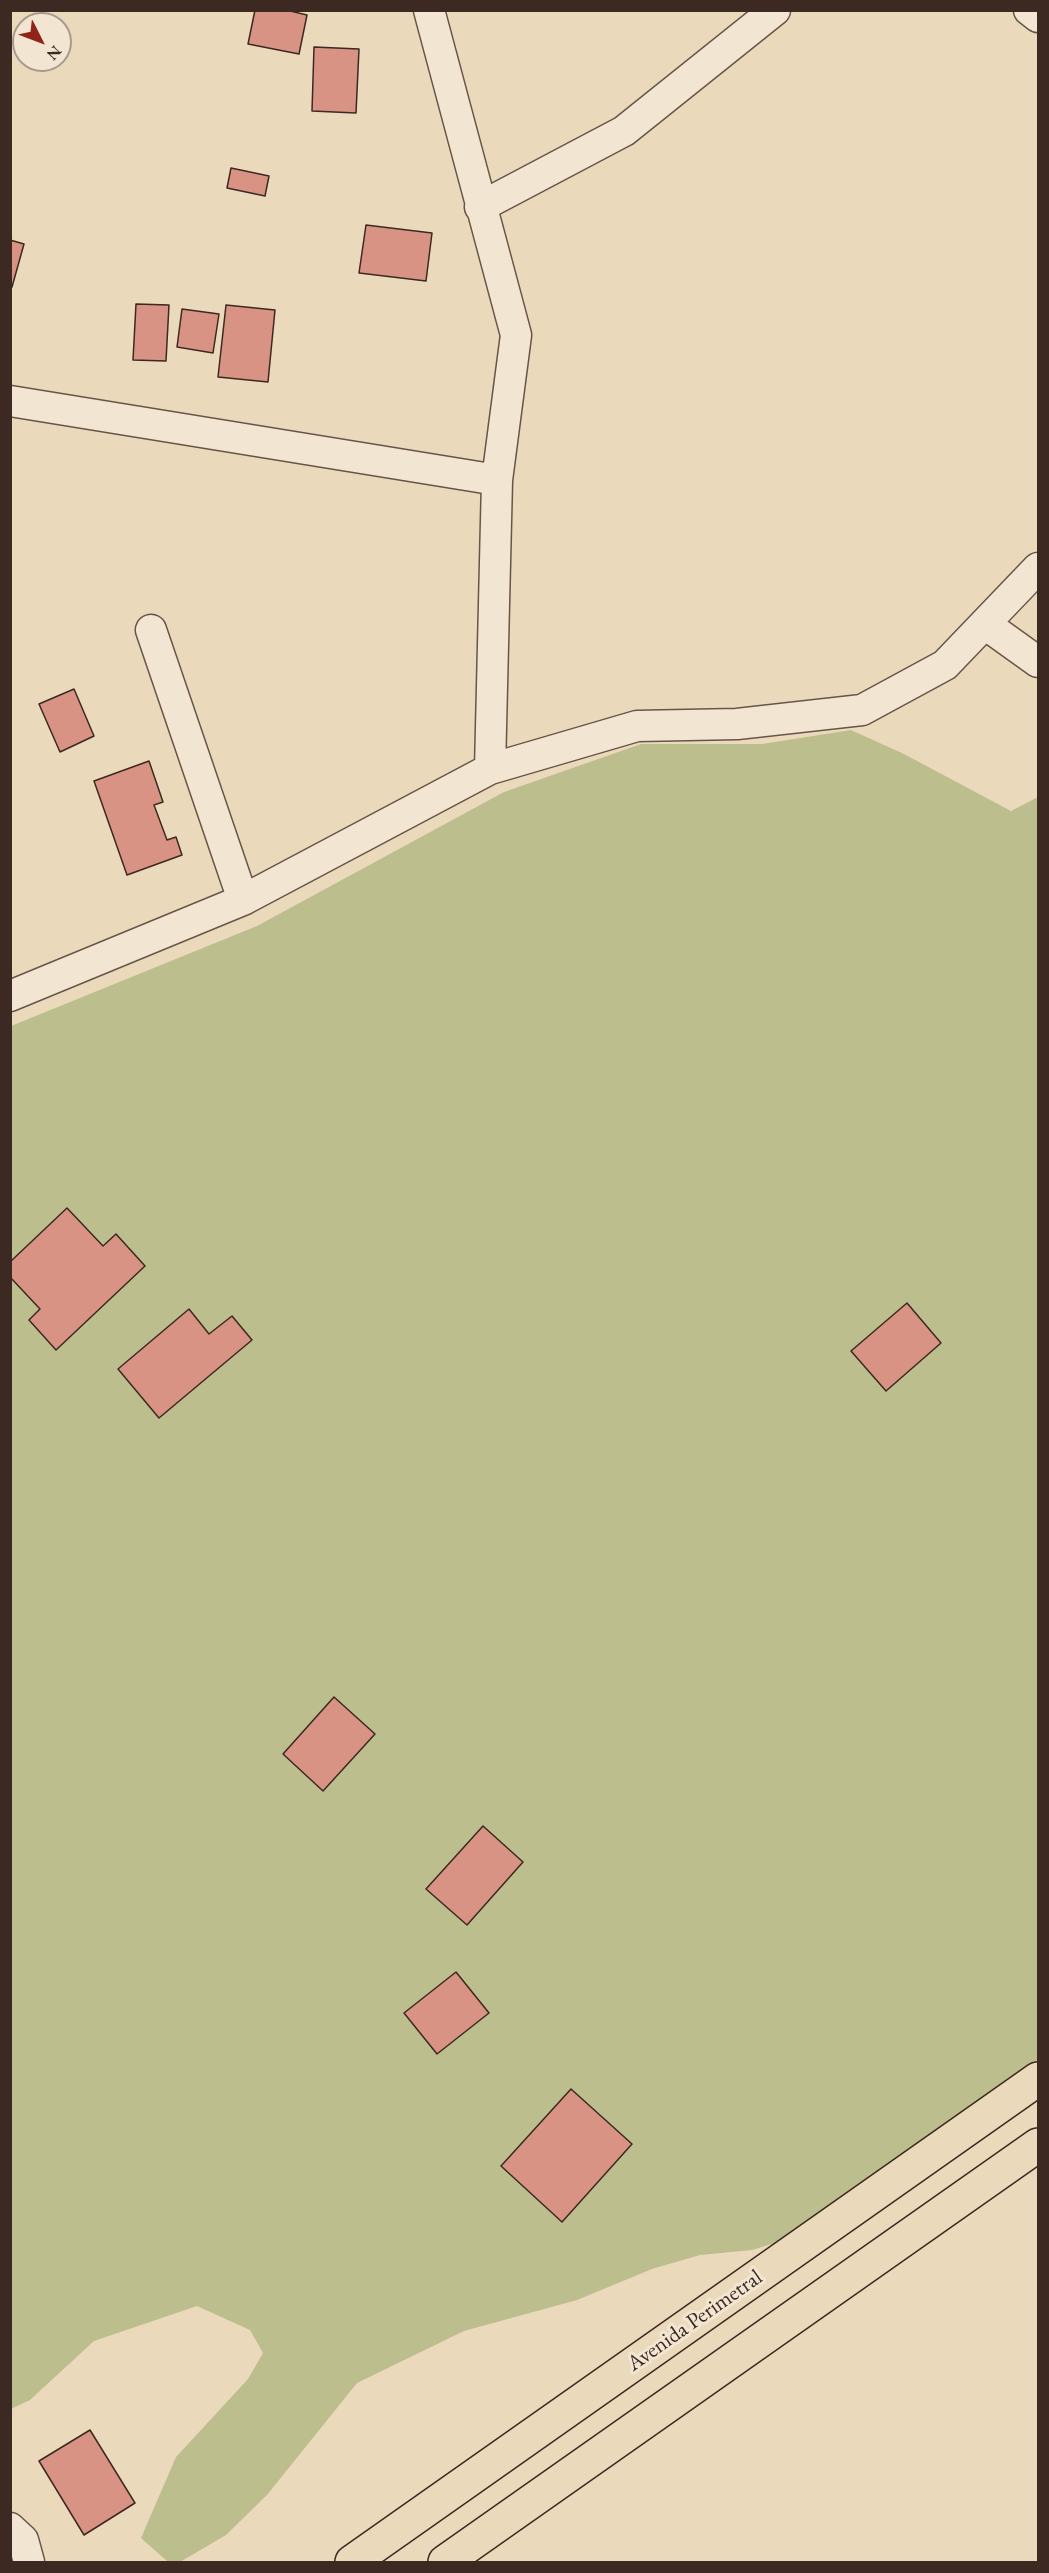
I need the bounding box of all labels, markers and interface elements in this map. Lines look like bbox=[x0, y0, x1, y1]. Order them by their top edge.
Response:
north arrow bbox=[12, 12, 72, 72]
text: N bbox=[42, 41, 66, 65]
street label: Avenida Perimetral bbox=[622, 2265, 768, 2377]

